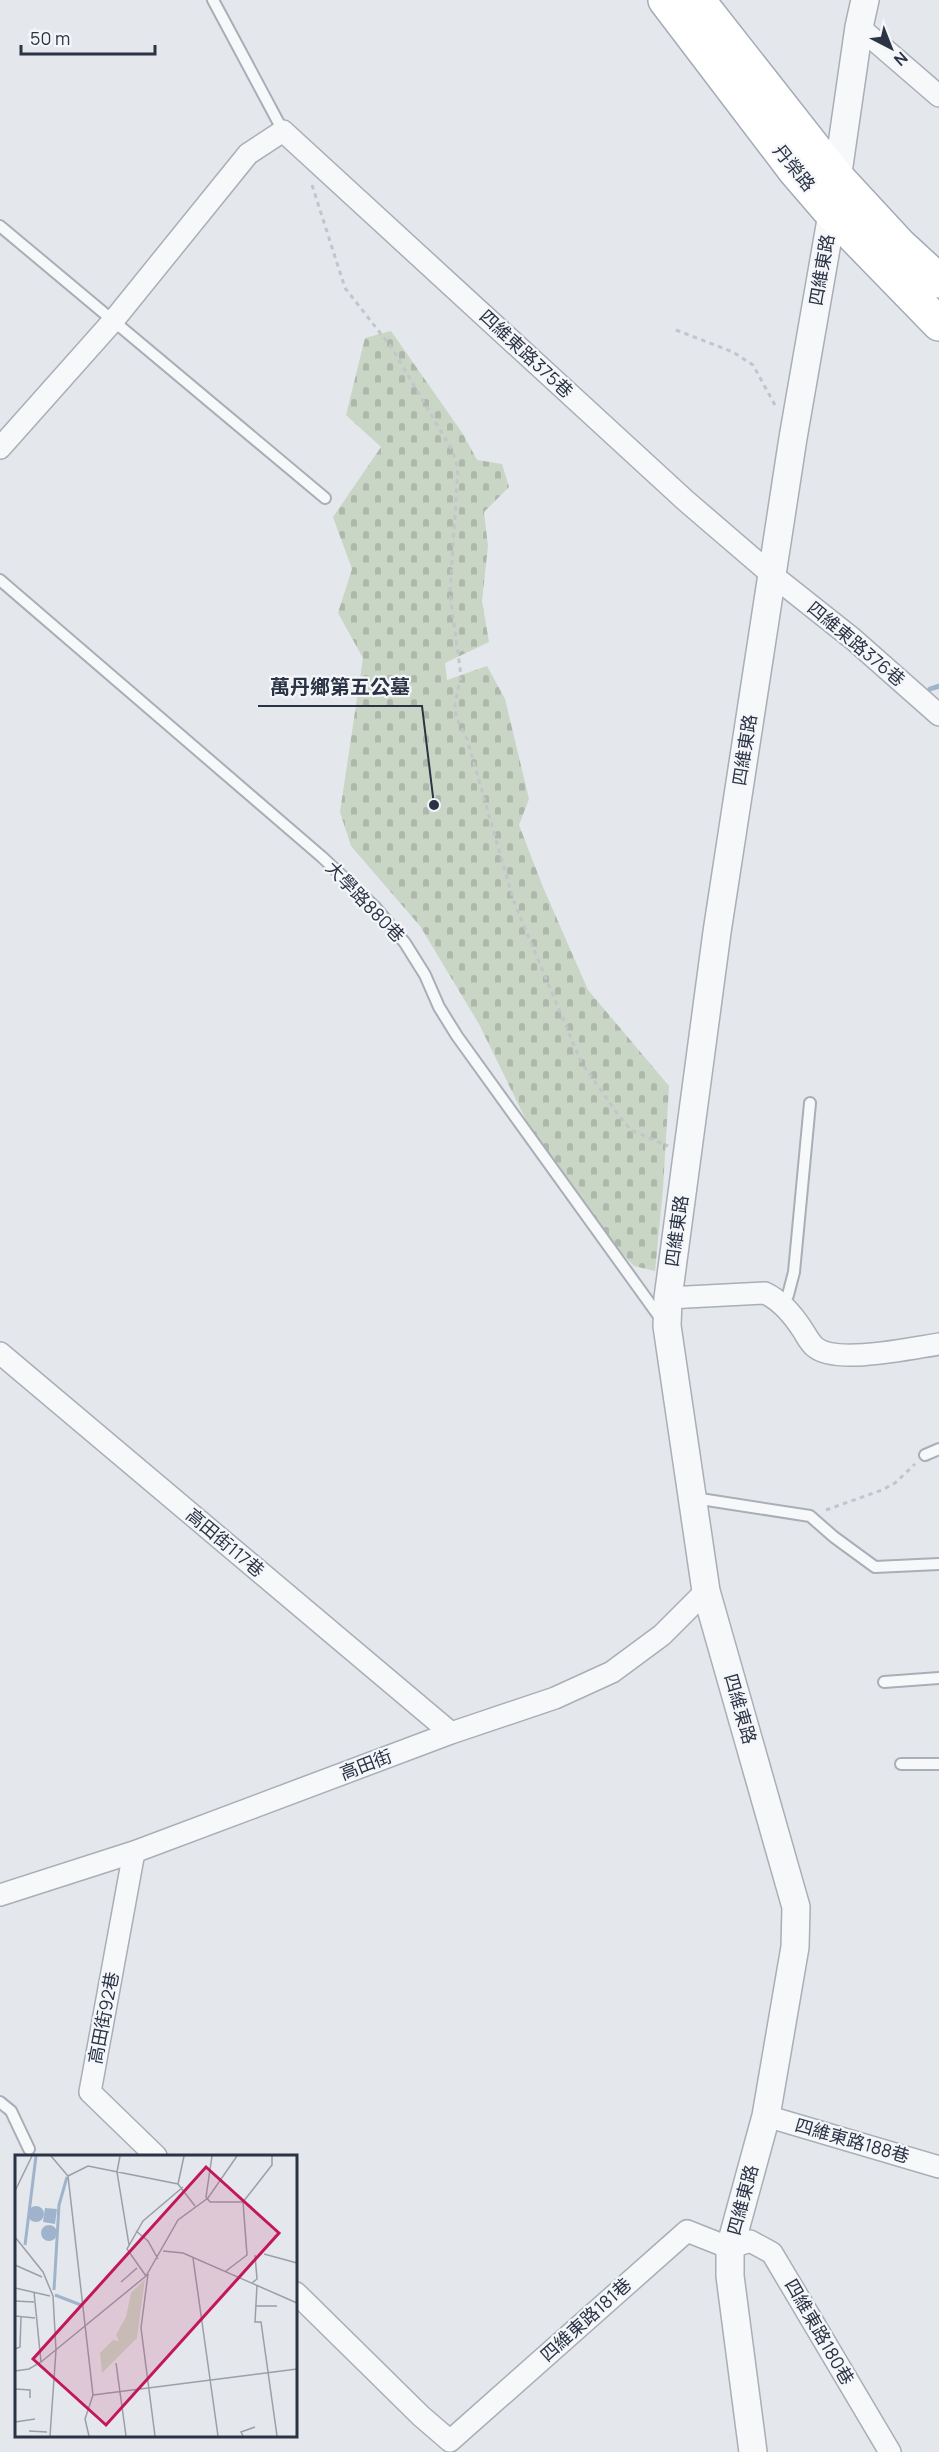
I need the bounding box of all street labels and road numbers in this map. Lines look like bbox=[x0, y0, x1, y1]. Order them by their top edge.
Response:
street label: 丹榮路 bbox=[768, 139, 821, 196]
street label: 四維東路 bbox=[803, 232, 839, 307]
street label: 四維東路375巷 bbox=[475, 304, 579, 403]
street label: 四維東路376巷 bbox=[803, 595, 910, 691]
street label: 四維東路 bbox=[727, 712, 761, 787]
street label: 大學路880巷 bbox=[321, 856, 410, 947]
street label: 四維東路 bbox=[659, 1194, 693, 1268]
street label: 高田街117巷 bbox=[182, 1502, 270, 1582]
street label: 四維東路 bbox=[720, 1671, 762, 1747]
street label: 高田街 bbox=[336, 1743, 395, 1785]
street label: 高田街92巷 bbox=[82, 1970, 124, 2066]
street label: 四維東路188巷 bbox=[792, 2112, 912, 2168]
street label: 四維東路 bbox=[721, 2162, 763, 2238]
street label: 四維東路181巷 bbox=[535, 2272, 636, 2366]
street label: 四維東路180巷 bbox=[780, 2274, 860, 2389]

